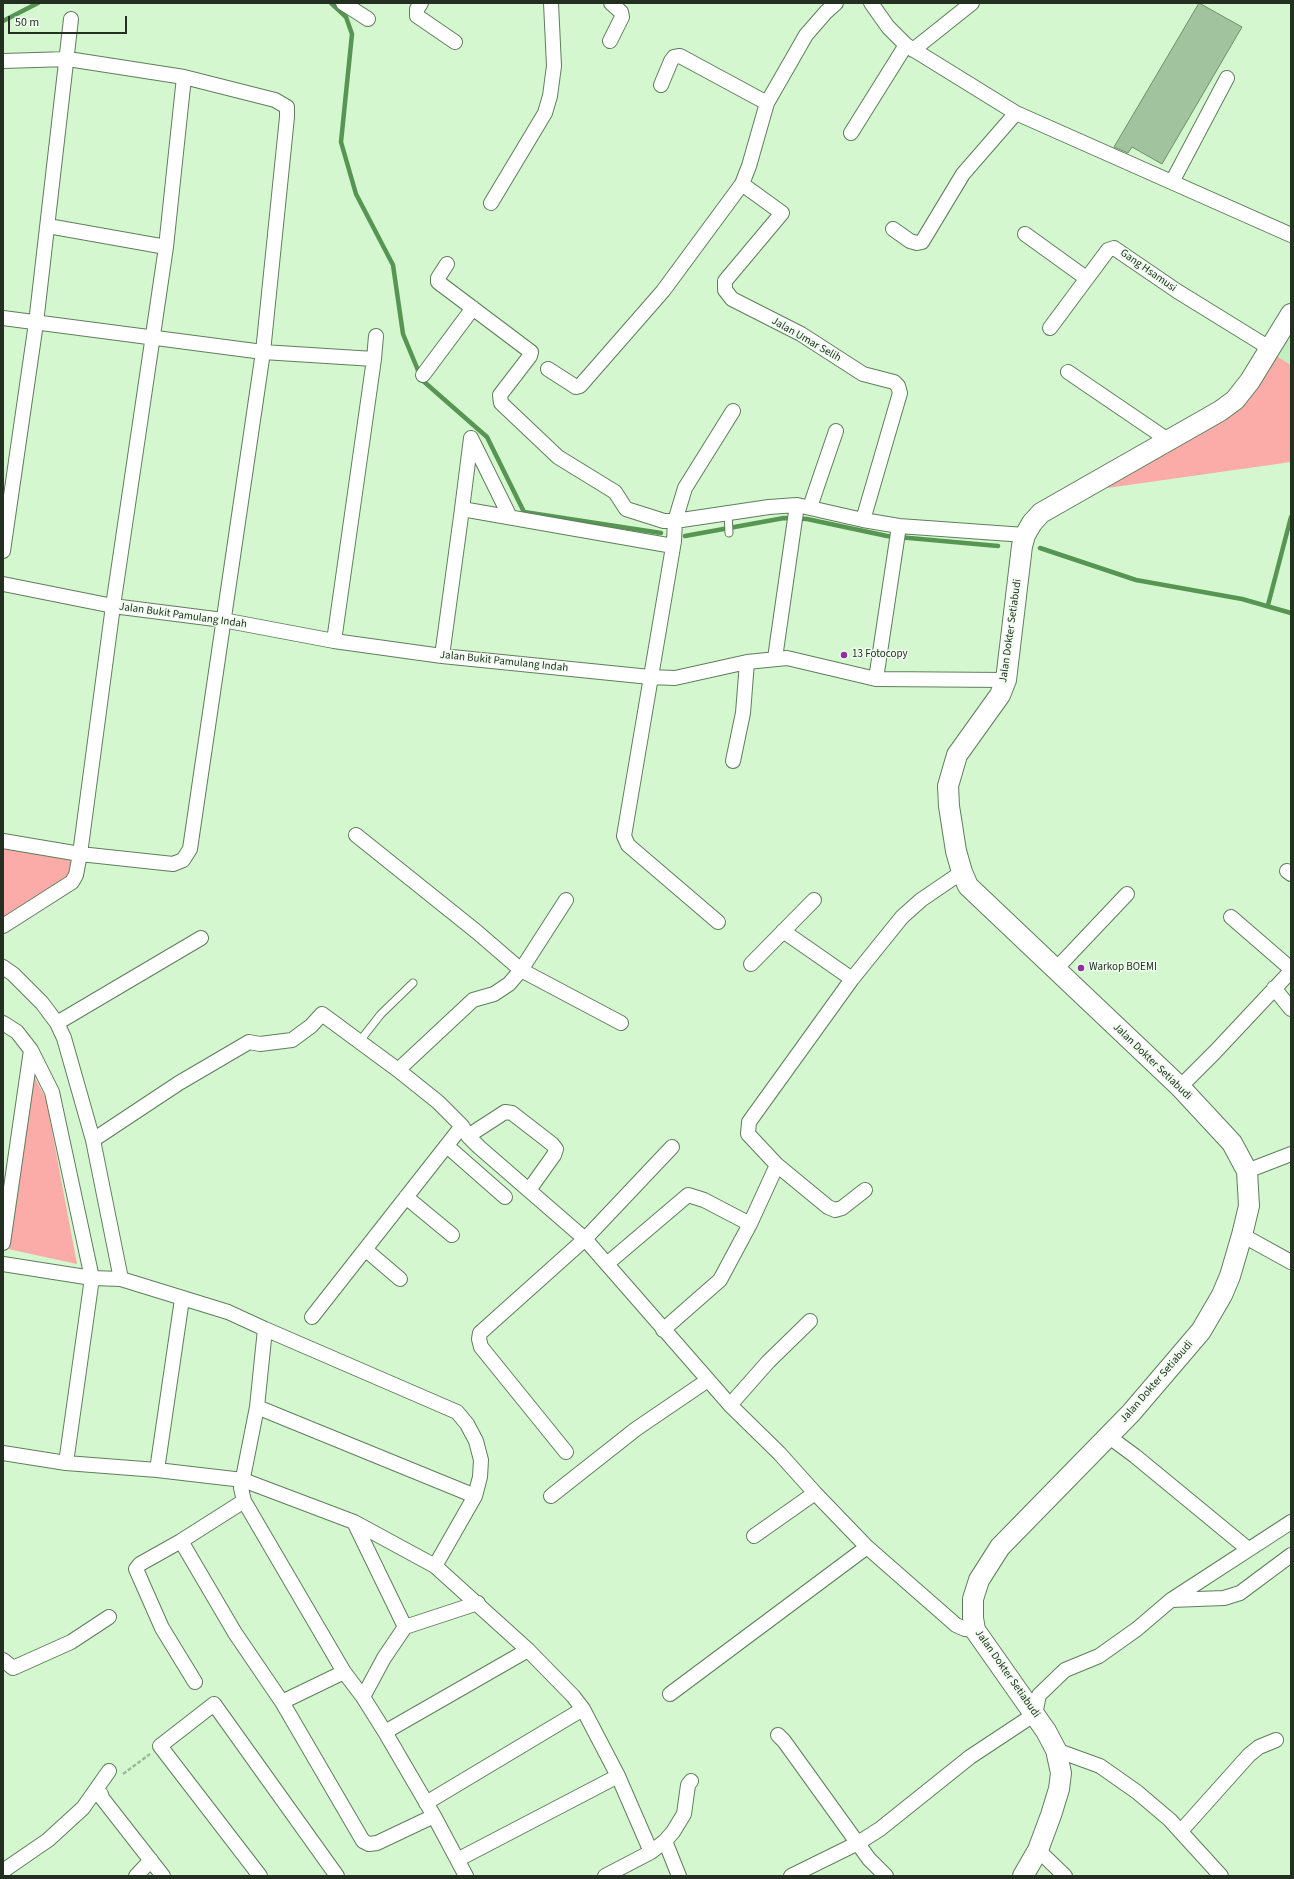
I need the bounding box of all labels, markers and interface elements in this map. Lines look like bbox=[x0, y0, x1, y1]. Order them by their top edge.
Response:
scale bar bbox=[10, 8, 129, 34]
text: 50 m bbox=[15, 14, 39, 31]
street label: Gang Hsamusi bbox=[1117, 247, 1179, 295]
street label: Jalan Umar Selih bbox=[769, 315, 843, 365]
street label: Jalan Dokter Setiabudi bbox=[997, 578, 1025, 684]
street label: Jalan Bukit Pamulang Indah bbox=[118, 600, 248, 632]
place label: 13 Fotocopy bbox=[852, 648, 908, 662]
street label: Jalan Bukit Pamulang Indah bbox=[439, 649, 569, 675]
marker: 13 Fotocopy bbox=[839, 650, 849, 660]
place label: Warkop BOEMI bbox=[1089, 961, 1157, 975]
marker: Warkop BOEMI bbox=[1076, 963, 1086, 973]
street label: Jalan Dokter Setiabudi bbox=[1110, 1021, 1194, 1103]
street label: Jalan Dokter Setiabudi bbox=[1118, 1338, 1196, 1426]
street label: Jalan Dokter Setiabudi bbox=[972, 1627, 1042, 1721]

